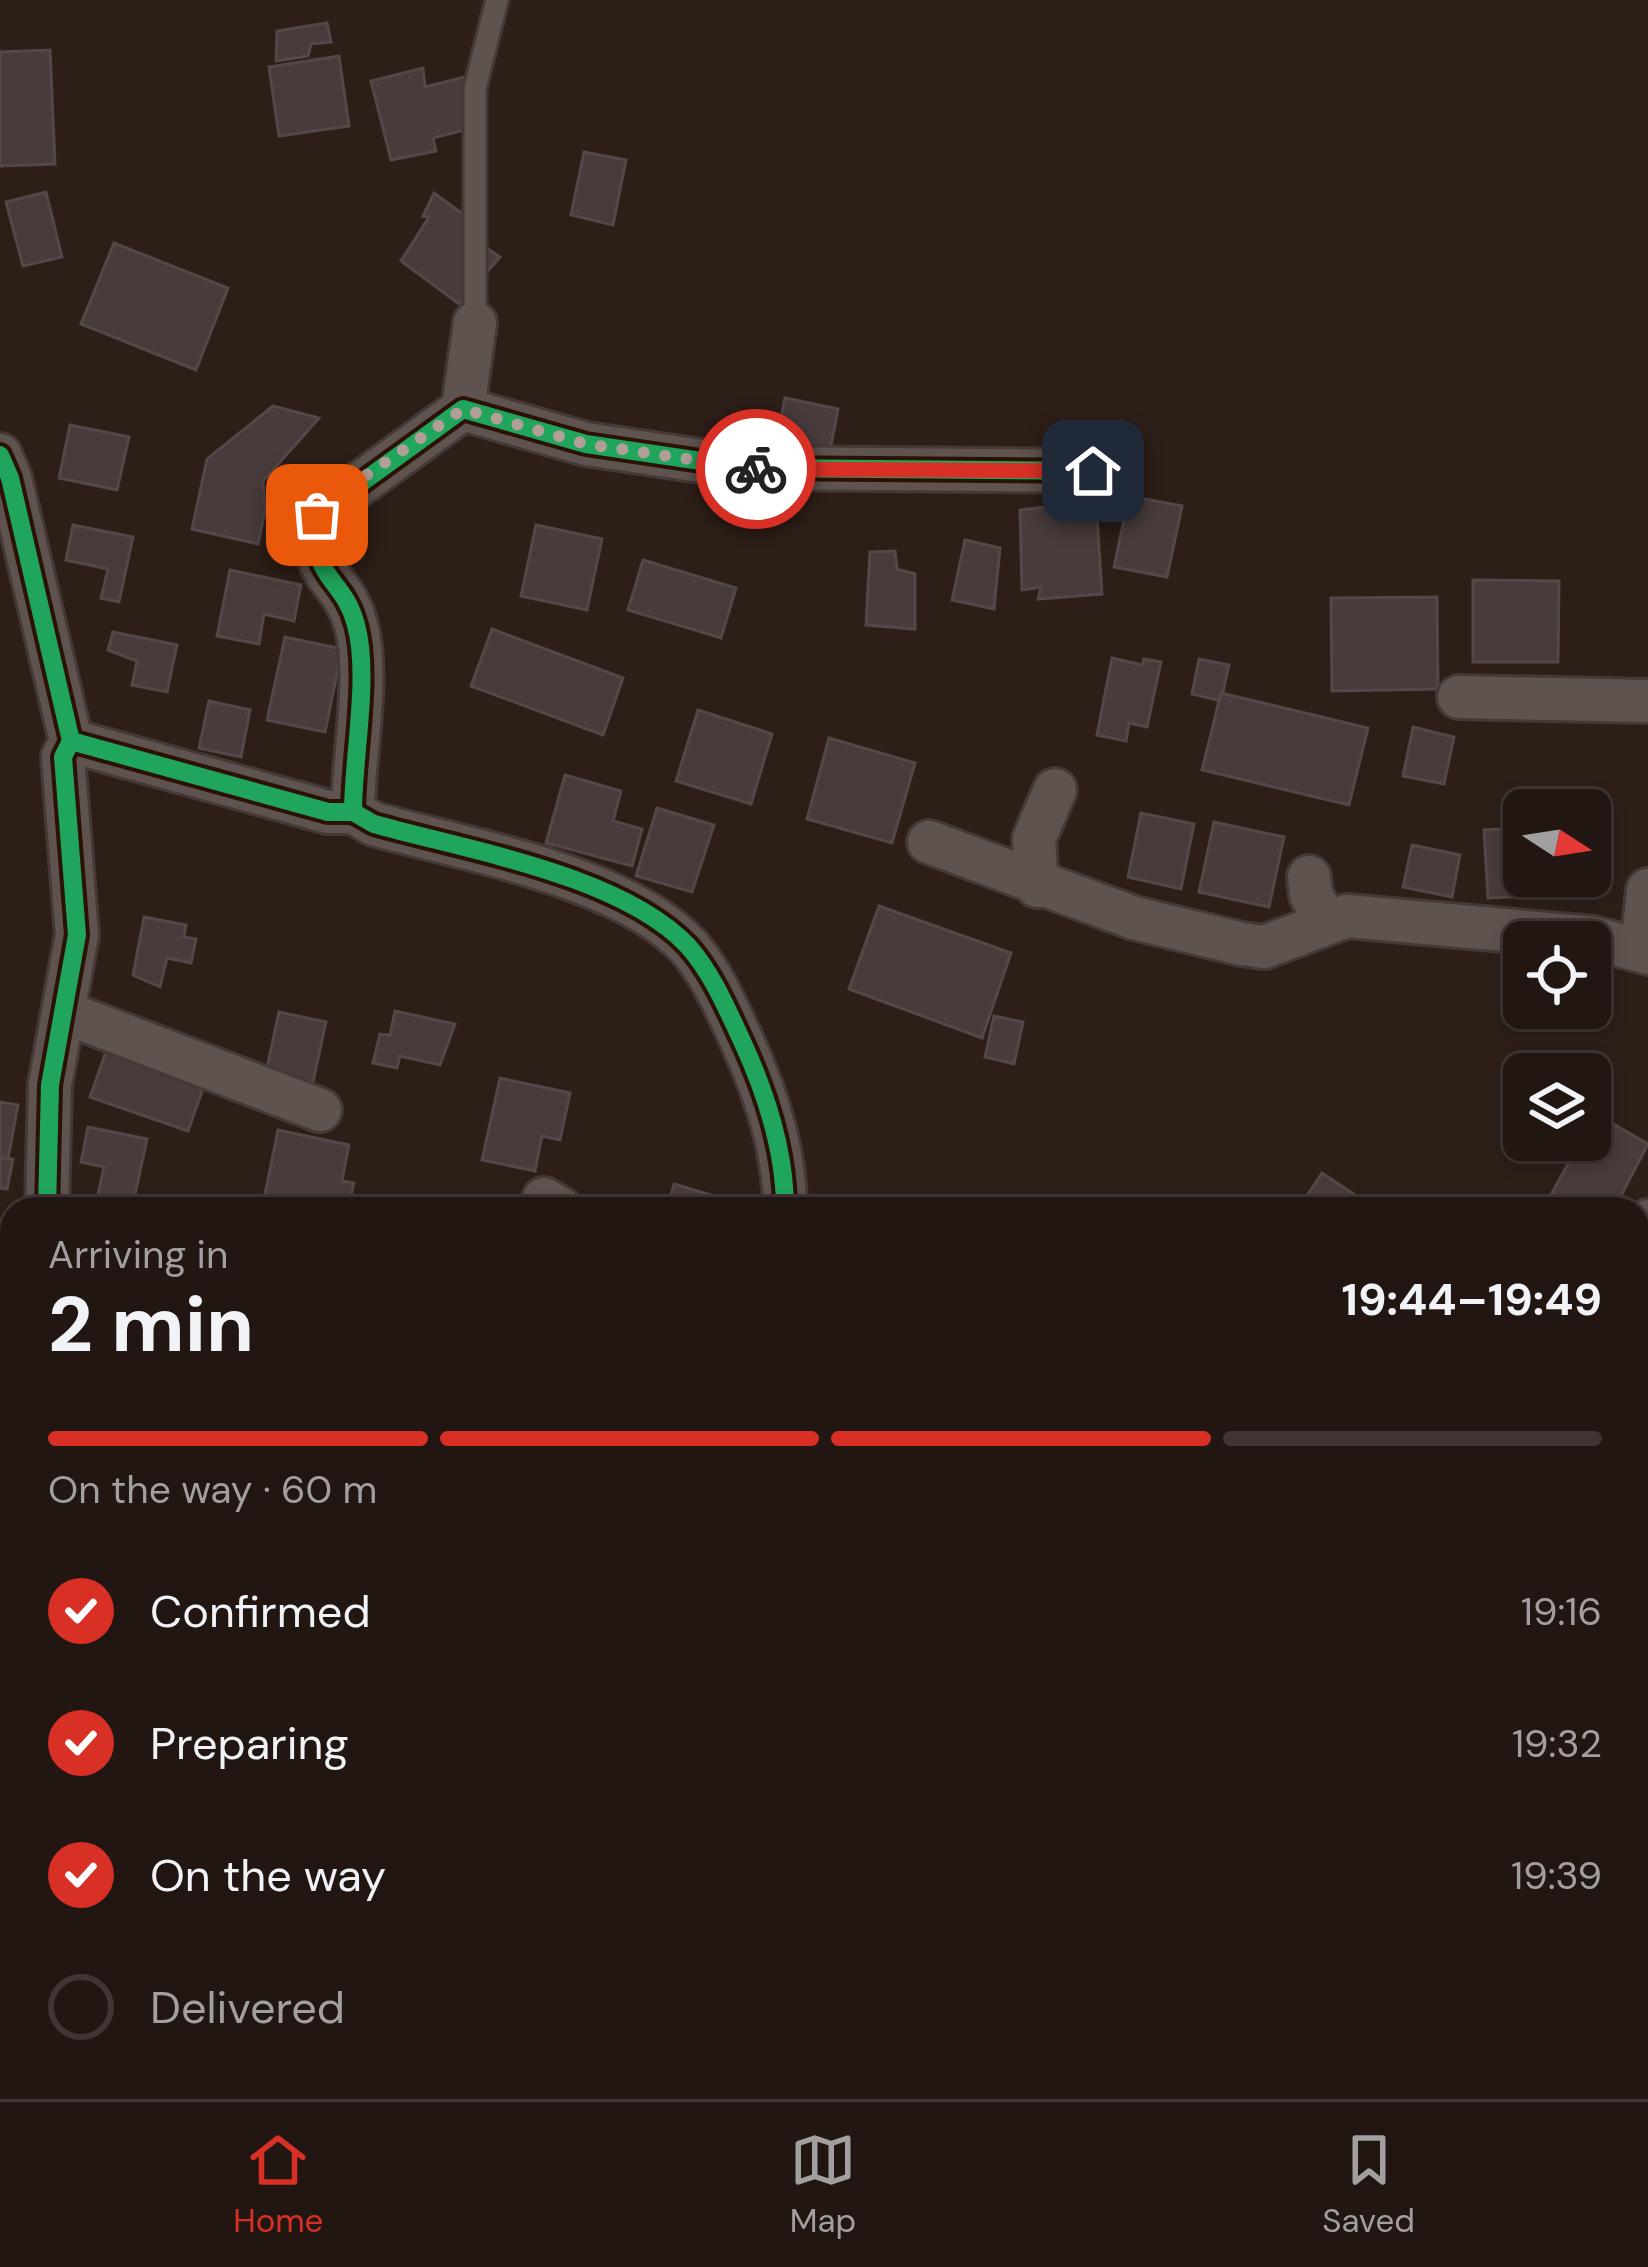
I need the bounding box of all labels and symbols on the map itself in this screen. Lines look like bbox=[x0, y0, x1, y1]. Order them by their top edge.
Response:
courier bbox=[696, 409, 816, 529]
pin bbox=[1042, 420, 1144, 522]
pin bbox=[266, 464, 368, 566]
north arrow bbox=[1503, 789, 1611, 897]

